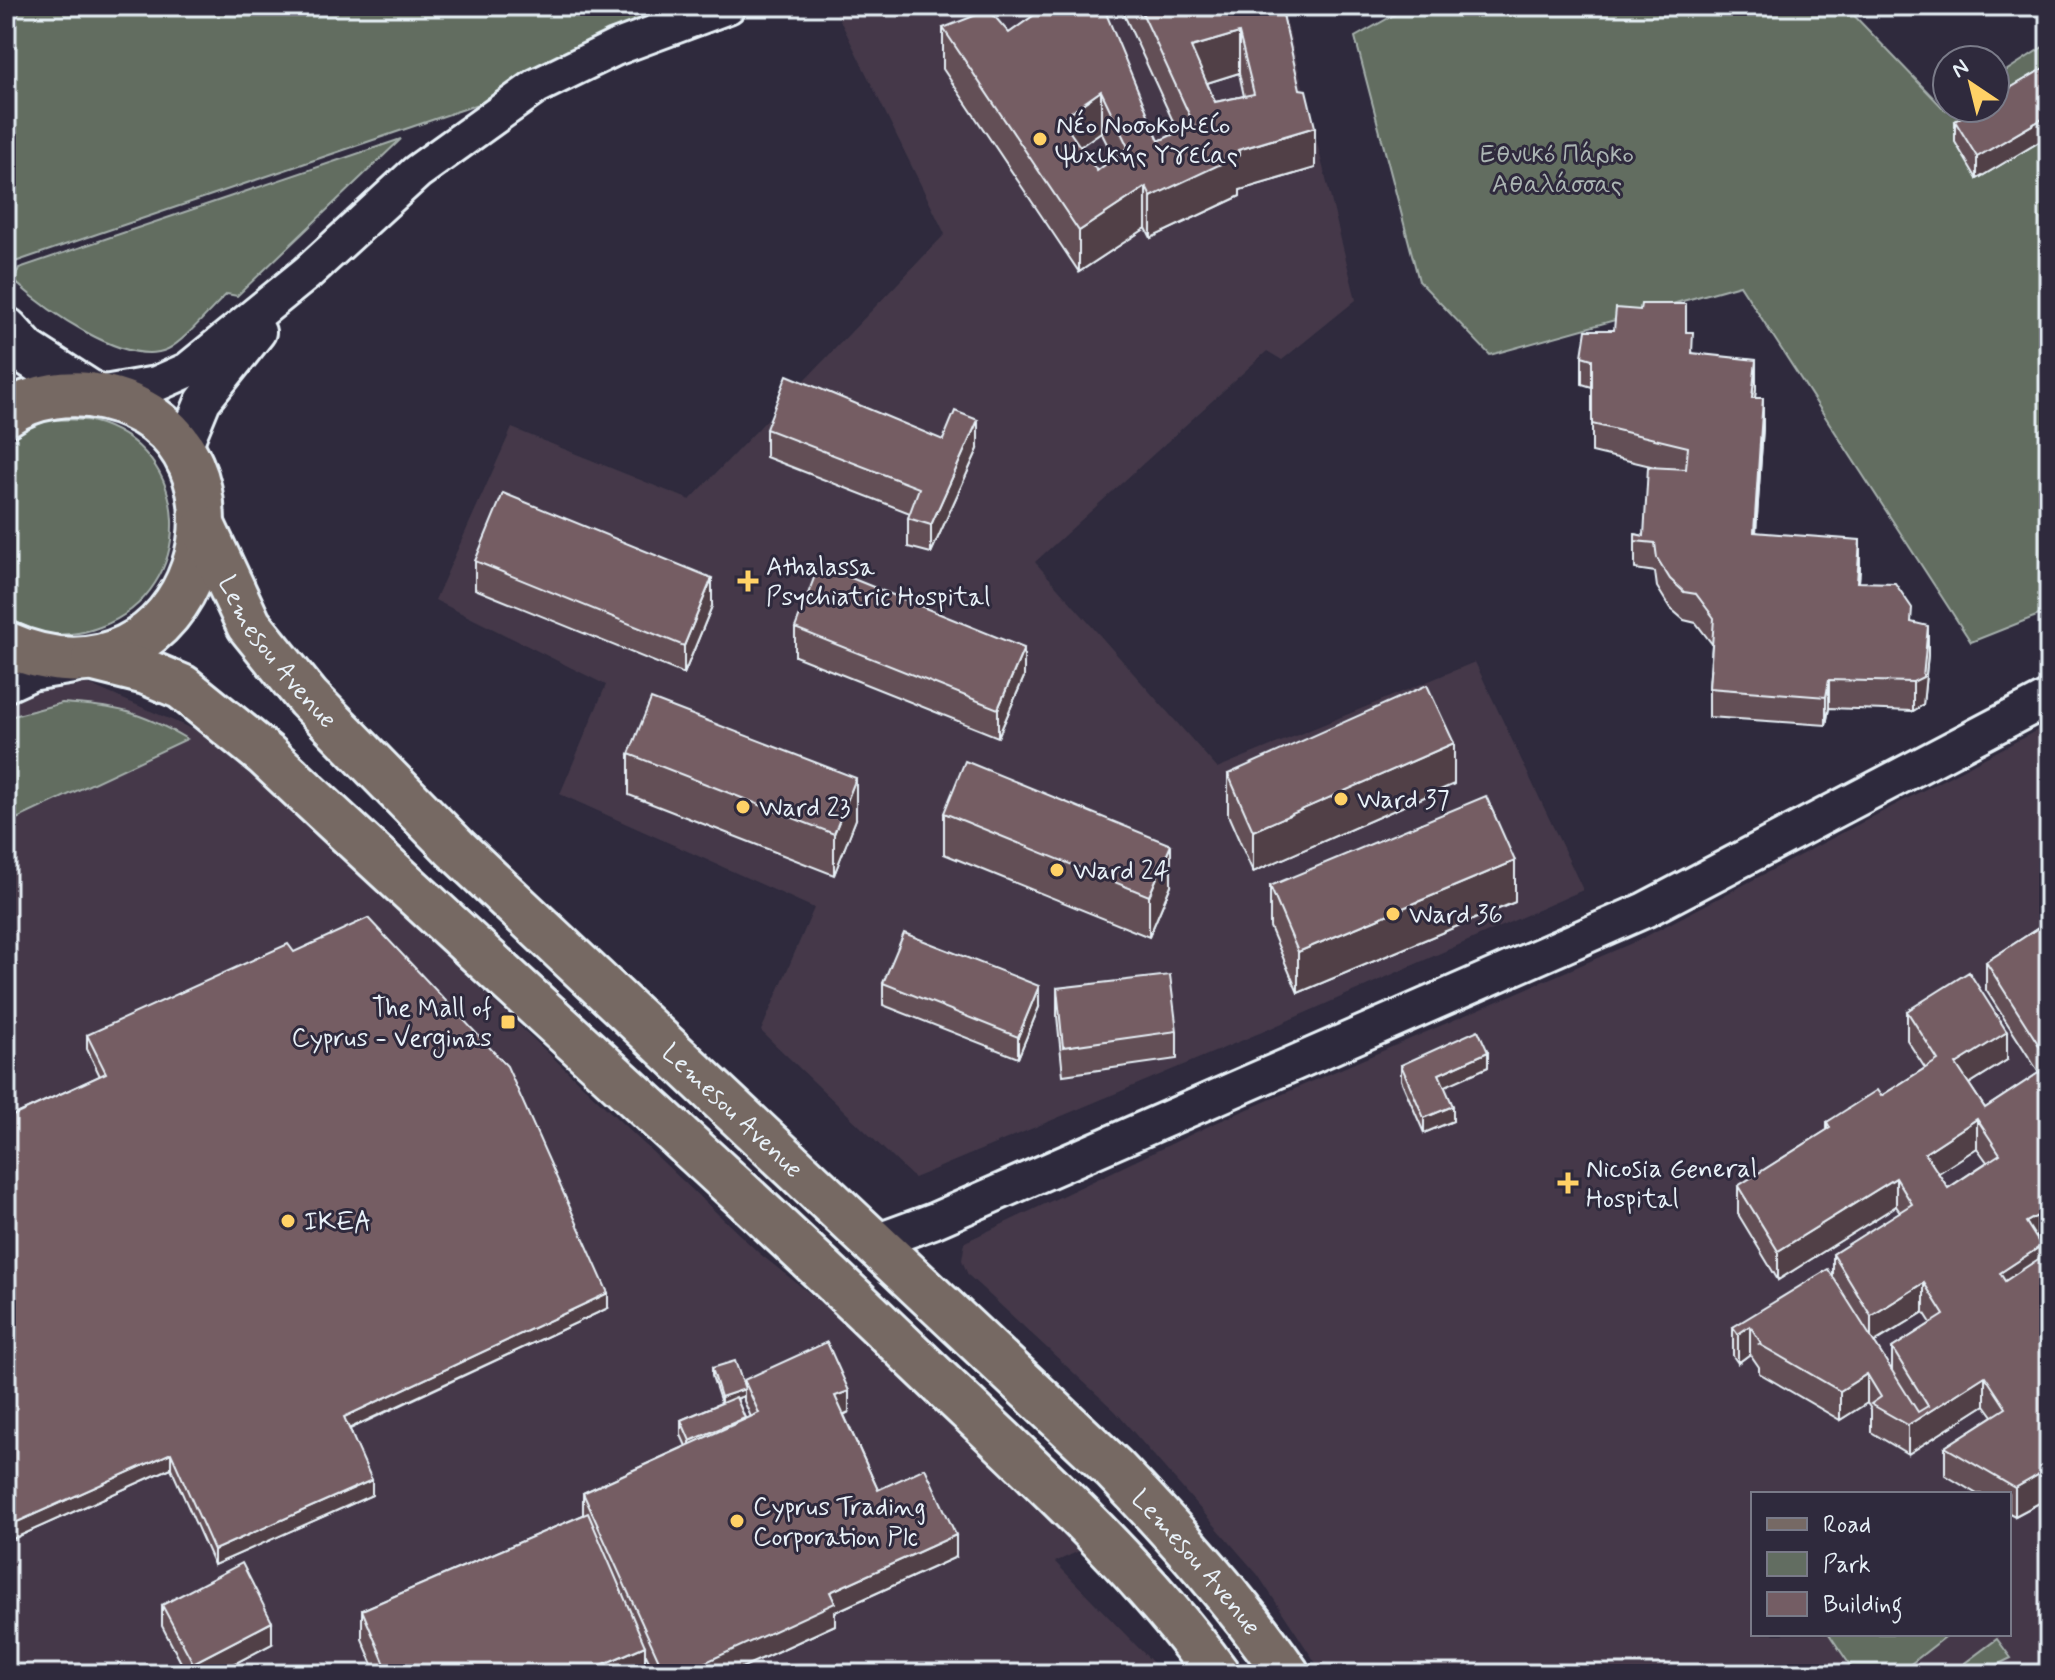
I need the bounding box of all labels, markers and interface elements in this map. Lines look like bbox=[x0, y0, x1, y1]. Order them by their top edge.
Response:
north arrow bbox=[1931, 44, 2011, 124]
text: N bbox=[1947, 54, 1975, 85]
place label: Νέο Νοσοκομείο Ψυχικής Υγείας bbox=[1055, 109, 1238, 173]
marker: Νέο Νοσοκομείο Ψυχικής Υγείας bbox=[1031, 130, 1049, 148]
park label: Εθνικό Πάρκο Αθαλάσσας bbox=[1480, 138, 1634, 202]
place label: Athalassa Psychiatric Hospital bbox=[766, 551, 990, 615]
street label: Lemesou Avenue bbox=[209, 570, 344, 737]
marker: Athalassa Psychiatric Hospital bbox=[737, 570, 759, 592]
place label: Ward 37 bbox=[1357, 784, 1450, 818]
marker: Ward 37 bbox=[1332, 790, 1350, 808]
place label: Ward 23 bbox=[759, 792, 851, 826]
marker: Ward 23 bbox=[734, 798, 752, 816]
place label: Ward 24 bbox=[1073, 855, 1169, 889]
marker: Ward 24 bbox=[1048, 861, 1066, 879]
place label: Ward 36 bbox=[1409, 899, 1503, 933]
marker: Ward 36 bbox=[1384, 905, 1402, 923]
place label: The Mall of Cyprus - Verginas bbox=[291, 992, 492, 1058]
marker: The Mall of Cyprus - Verginas bbox=[499, 1013, 517, 1031]
street label: Lemesou Avenue bbox=[654, 1036, 810, 1187]
place label: Nicosia General Hospital bbox=[1586, 1153, 1757, 1217]
marker: Nicosia General Hospital bbox=[1557, 1172, 1579, 1194]
place label: IKEA bbox=[304, 1206, 371, 1240]
marker: IKEA bbox=[279, 1212, 297, 1230]
street label: Lemesou Avenue bbox=[1123, 1483, 1268, 1643]
place label: Cyprus Trading Corporation Plc bbox=[753, 1491, 926, 1555]
legend bbox=[1751, 1492, 2011, 1636]
text: Road bbox=[1823, 1510, 1871, 1541]
marker: Cyprus Trading Corporation Plc bbox=[728, 1512, 746, 1530]
text: Park bbox=[1823, 1550, 1871, 1581]
text: Building bbox=[1823, 1590, 1903, 1624]

